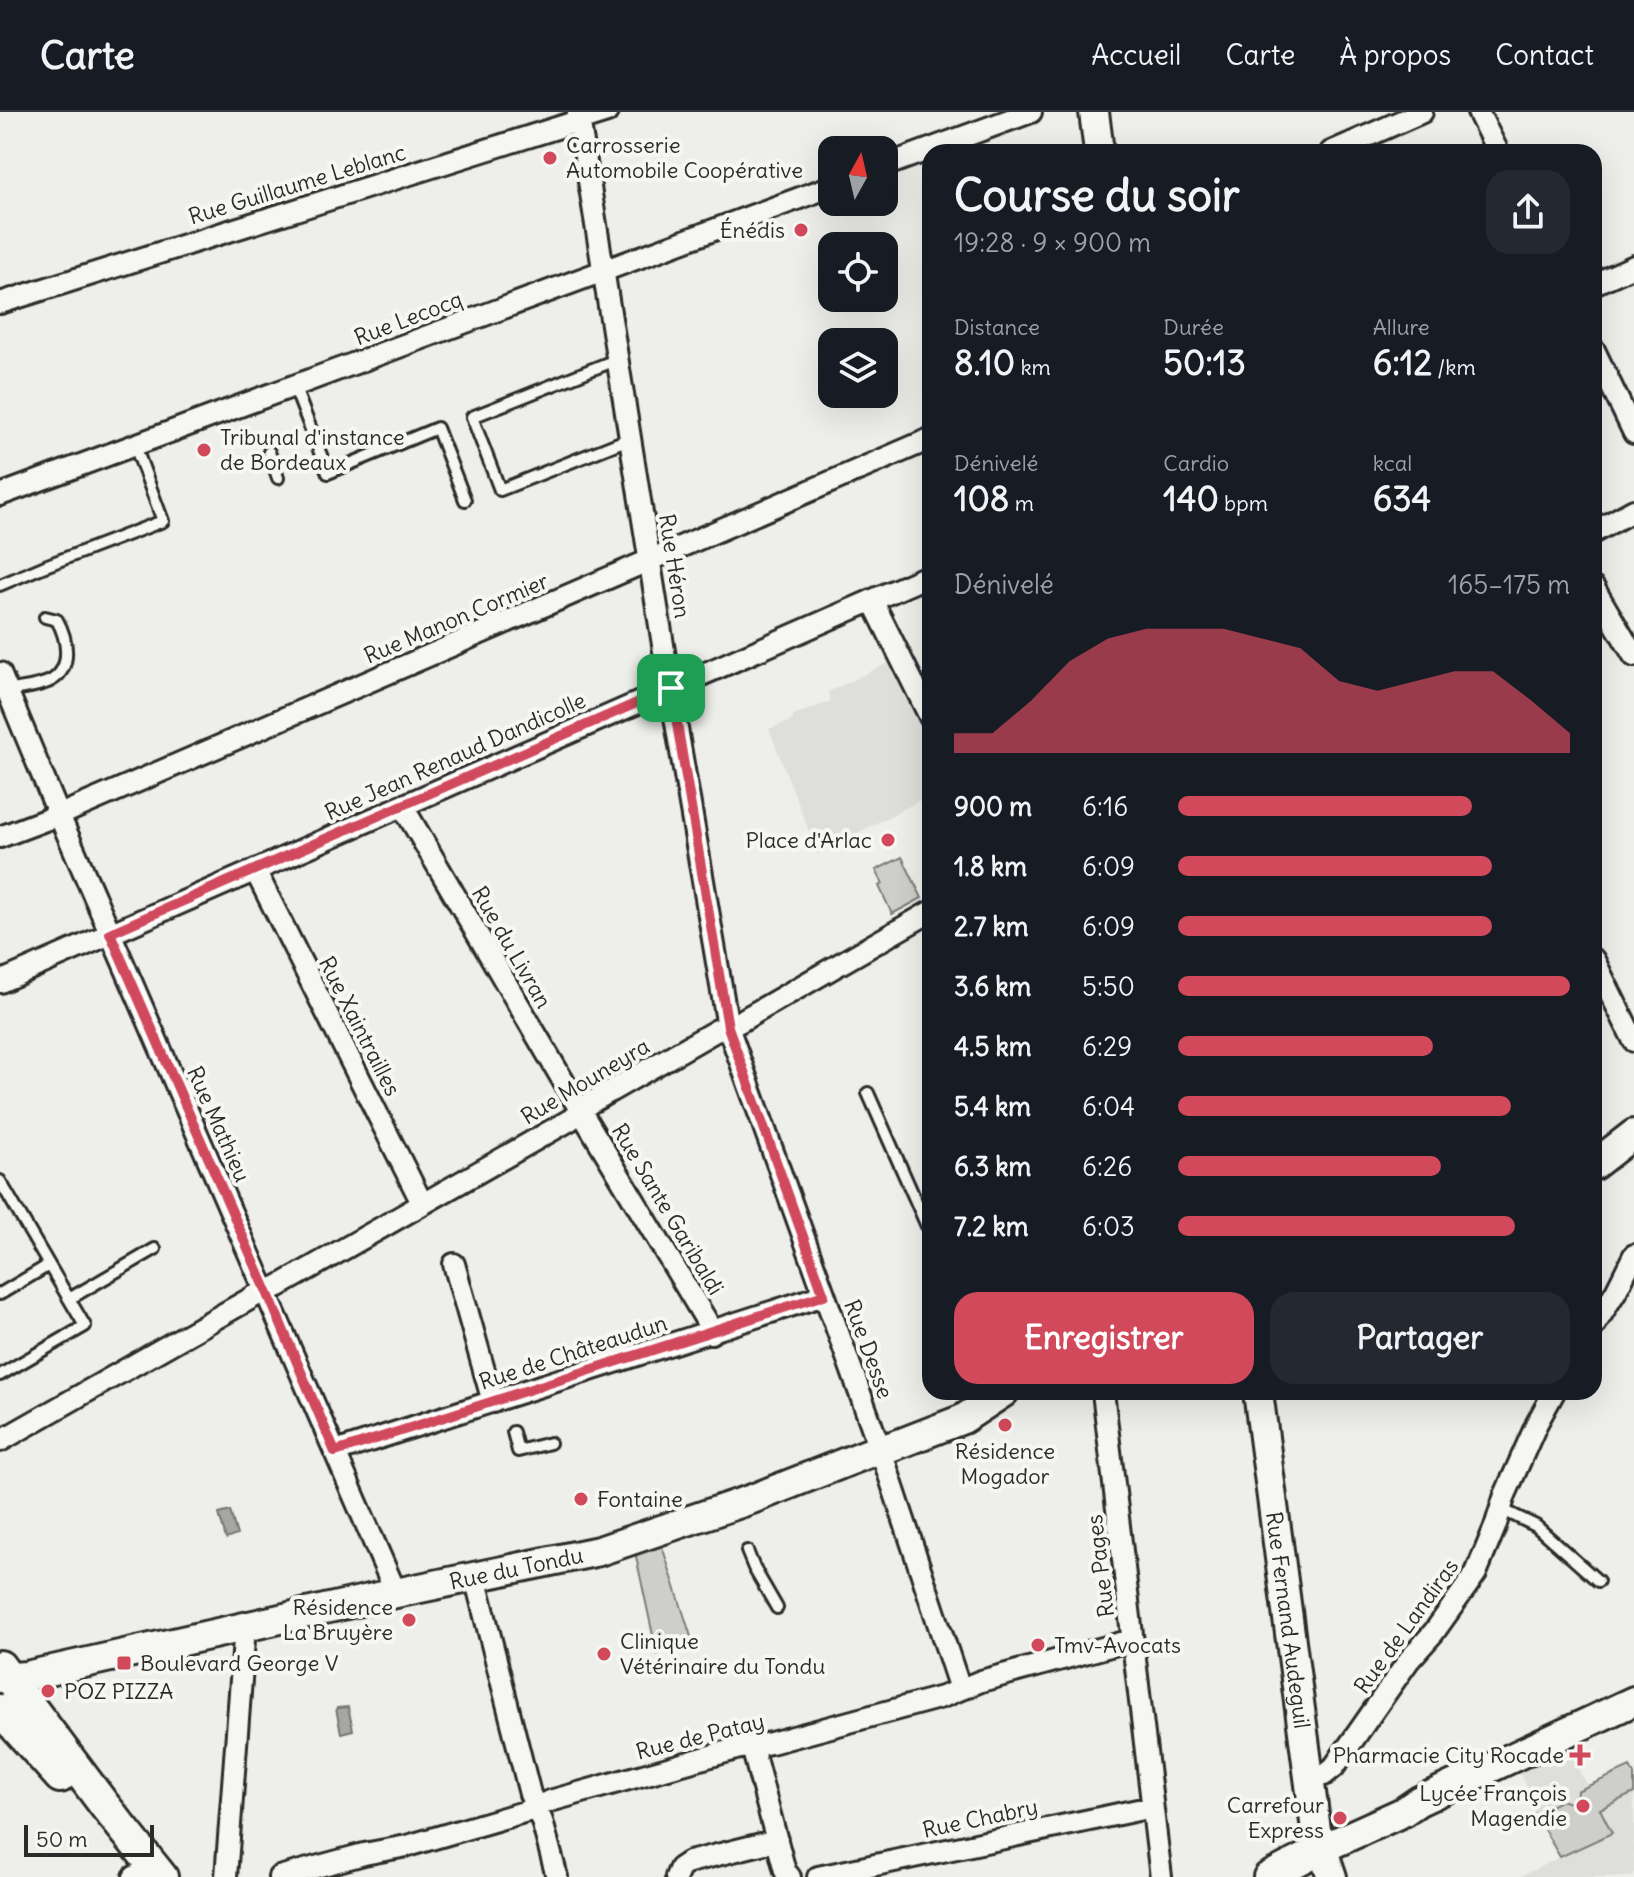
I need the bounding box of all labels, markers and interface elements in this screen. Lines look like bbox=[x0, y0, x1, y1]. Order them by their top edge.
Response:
text: Carte bbox=[40, 32, 135, 79]
text: Accueil bbox=[1091, 37, 1181, 73]
text: Carte bbox=[1225, 37, 1295, 73]
text: À propos bbox=[1339, 37, 1451, 73]
text: Contact bbox=[1495, 37, 1594, 73]
place label: Carrosserie Automobile Coopérative bbox=[566, 131, 803, 184]
north arrow bbox=[818, 136, 898, 216]
map controls bbox=[818, 136, 898, 408]
street label: Rue Guillaume Leblanc bbox=[185, 138, 409, 230]
marker: Carrosserie Automobile Coopérative bbox=[541, 149, 559, 167]
text: Course du soir bbox=[954, 168, 1240, 223]
button: share bbox=[1486, 170, 1570, 254]
place label: Énédis bbox=[720, 216, 785, 244]
marker: Énédis bbox=[792, 221, 810, 239]
text: 19:28 · 9 × 900 m bbox=[954, 226, 1151, 259]
button: locate bbox=[818, 232, 898, 312]
street label: Rue Lecocq bbox=[350, 285, 466, 351]
text: Distance bbox=[954, 313, 1040, 341]
text: Durée bbox=[1163, 313, 1224, 341]
text: Allure bbox=[1373, 313, 1430, 341]
button: layers bbox=[818, 328, 898, 408]
text: 8.10 bbox=[954, 341, 1015, 384]
text: 50:13 bbox=[1163, 341, 1246, 384]
text: 6:12 bbox=[1373, 341, 1432, 384]
text: km bbox=[1015, 353, 1051, 381]
text: /km bbox=[1432, 353, 1476, 381]
place label: Tribunal d'instance de Bordeaux bbox=[220, 423, 405, 476]
marker: Tribunal d'instance de Bordeaux bbox=[195, 441, 213, 459]
text: Dénivelé bbox=[954, 449, 1038, 477]
text: Cardio bbox=[1163, 449, 1229, 477]
text: kcal bbox=[1373, 449, 1412, 477]
text: 108 bbox=[954, 477, 1009, 520]
text: 140 bbox=[1163, 477, 1219, 520]
text: 634 bbox=[1373, 477, 1431, 520]
text: m bbox=[1009, 489, 1034, 517]
text: bpm bbox=[1219, 489, 1268, 517]
street label: Rue Héron bbox=[653, 512, 697, 620]
street label: Rue Manon Cormier bbox=[360, 566, 552, 670]
text: Dénivelé bbox=[954, 568, 1054, 601]
text: 165–175 m bbox=[1448, 568, 1570, 601]
pin bbox=[637, 654, 705, 722]
icon: arrive bbox=[649, 666, 693, 710]
street label: Rue Jean Renaud Dandicolle bbox=[320, 686, 590, 826]
text: 900 m bbox=[954, 790, 1032, 823]
text: 6:16 bbox=[1082, 790, 1128, 823]
place label: Place d'Arlac bbox=[745, 826, 872, 854]
marker: Place d'Arlac bbox=[879, 831, 897, 849]
text: 1.8 km bbox=[954, 850, 1027, 883]
text: 6:09 bbox=[1082, 850, 1135, 883]
street label: Rue du Livran bbox=[466, 881, 558, 1013]
text: 2.7 km bbox=[954, 910, 1029, 943]
text: 6:09 bbox=[1082, 910, 1135, 943]
street label: Rue Xaintrailles bbox=[313, 952, 407, 1100]
text: 3.6 km bbox=[954, 970, 1031, 1003]
text: 5:50 bbox=[1082, 970, 1135, 1003]
text: 4.5 km bbox=[954, 1030, 1032, 1063]
text: 6:29 bbox=[1082, 1030, 1132, 1063]
street label: Rue Mouneyra bbox=[516, 1032, 654, 1130]
street label: Rue Mathieu bbox=[181, 1062, 257, 1186]
text: 5.4 km bbox=[954, 1090, 1031, 1123]
text: 6:04 bbox=[1082, 1090, 1135, 1123]
street label: Rue Sante Garibaldi bbox=[606, 1118, 730, 1300]
text: 6.3 km bbox=[954, 1150, 1031, 1183]
text: 6:26 bbox=[1082, 1150, 1132, 1183]
text: 7.2 km bbox=[954, 1210, 1029, 1243]
text: 6:03 bbox=[1082, 1210, 1135, 1243]
button: Enregistrer bbox=[954, 1292, 1254, 1384]
button: Partager bbox=[1270, 1292, 1570, 1384]
street label: Rue Desse bbox=[838, 1296, 900, 1402]
street label: Rue de Châteaudun bbox=[475, 1308, 671, 1396]
marker: Résidence Mogador bbox=[996, 1416, 1014, 1434]
place label: Résidence Mogador bbox=[955, 1437, 1055, 1490]
place label: Fontaine bbox=[597, 1485, 683, 1513]
marker: Fontaine bbox=[572, 1490, 590, 1508]
street label: Rue Fernand Audeguil bbox=[1260, 1510, 1316, 1730]
street label: Rue Pages bbox=[1080, 1513, 1120, 1619]
street label: Rue du Tondu bbox=[447, 1541, 586, 1596]
street label: Rue de Landiras bbox=[1348, 1553, 1464, 1699]
place label: Résidence La Bruyère bbox=[283, 1593, 393, 1646]
marker: Résidence La Bruyère bbox=[400, 1611, 418, 1629]
place label: Clinique Vétérinaire du Tondu bbox=[620, 1627, 825, 1680]
place label: Tmv-Avocats bbox=[1054, 1631, 1181, 1659]
marker: Tmv-Avocats bbox=[1029, 1636, 1047, 1654]
marker: Clinique Vétérinaire du Tondu bbox=[595, 1645, 613, 1663]
place label: Boulevard George V bbox=[140, 1649, 339, 1677]
marker: Boulevard George V bbox=[115, 1654, 133, 1672]
place label: POZ PIZZA bbox=[64, 1677, 173, 1705]
marker: POZ PIZZA bbox=[39, 1682, 57, 1700]
street label: Rue de Patay bbox=[633, 1707, 767, 1765]
place label: Pharmacie City Rocade bbox=[1333, 1741, 1564, 1769]
marker: Pharmacie City Rocade bbox=[1571, 1746, 1589, 1764]
place label: Lycée François Magendie bbox=[1419, 1779, 1567, 1832]
place label: Carrefour Express bbox=[1227, 1791, 1324, 1844]
street label: Rue Chabry bbox=[920, 1792, 1040, 1844]
marker: Lycée François Magendie bbox=[1574, 1797, 1592, 1815]
marker: Carrefour Express bbox=[1331, 1809, 1349, 1827]
scale bar bbox=[24, 1821, 154, 1857]
text: 50 m bbox=[36, 1825, 88, 1853]

